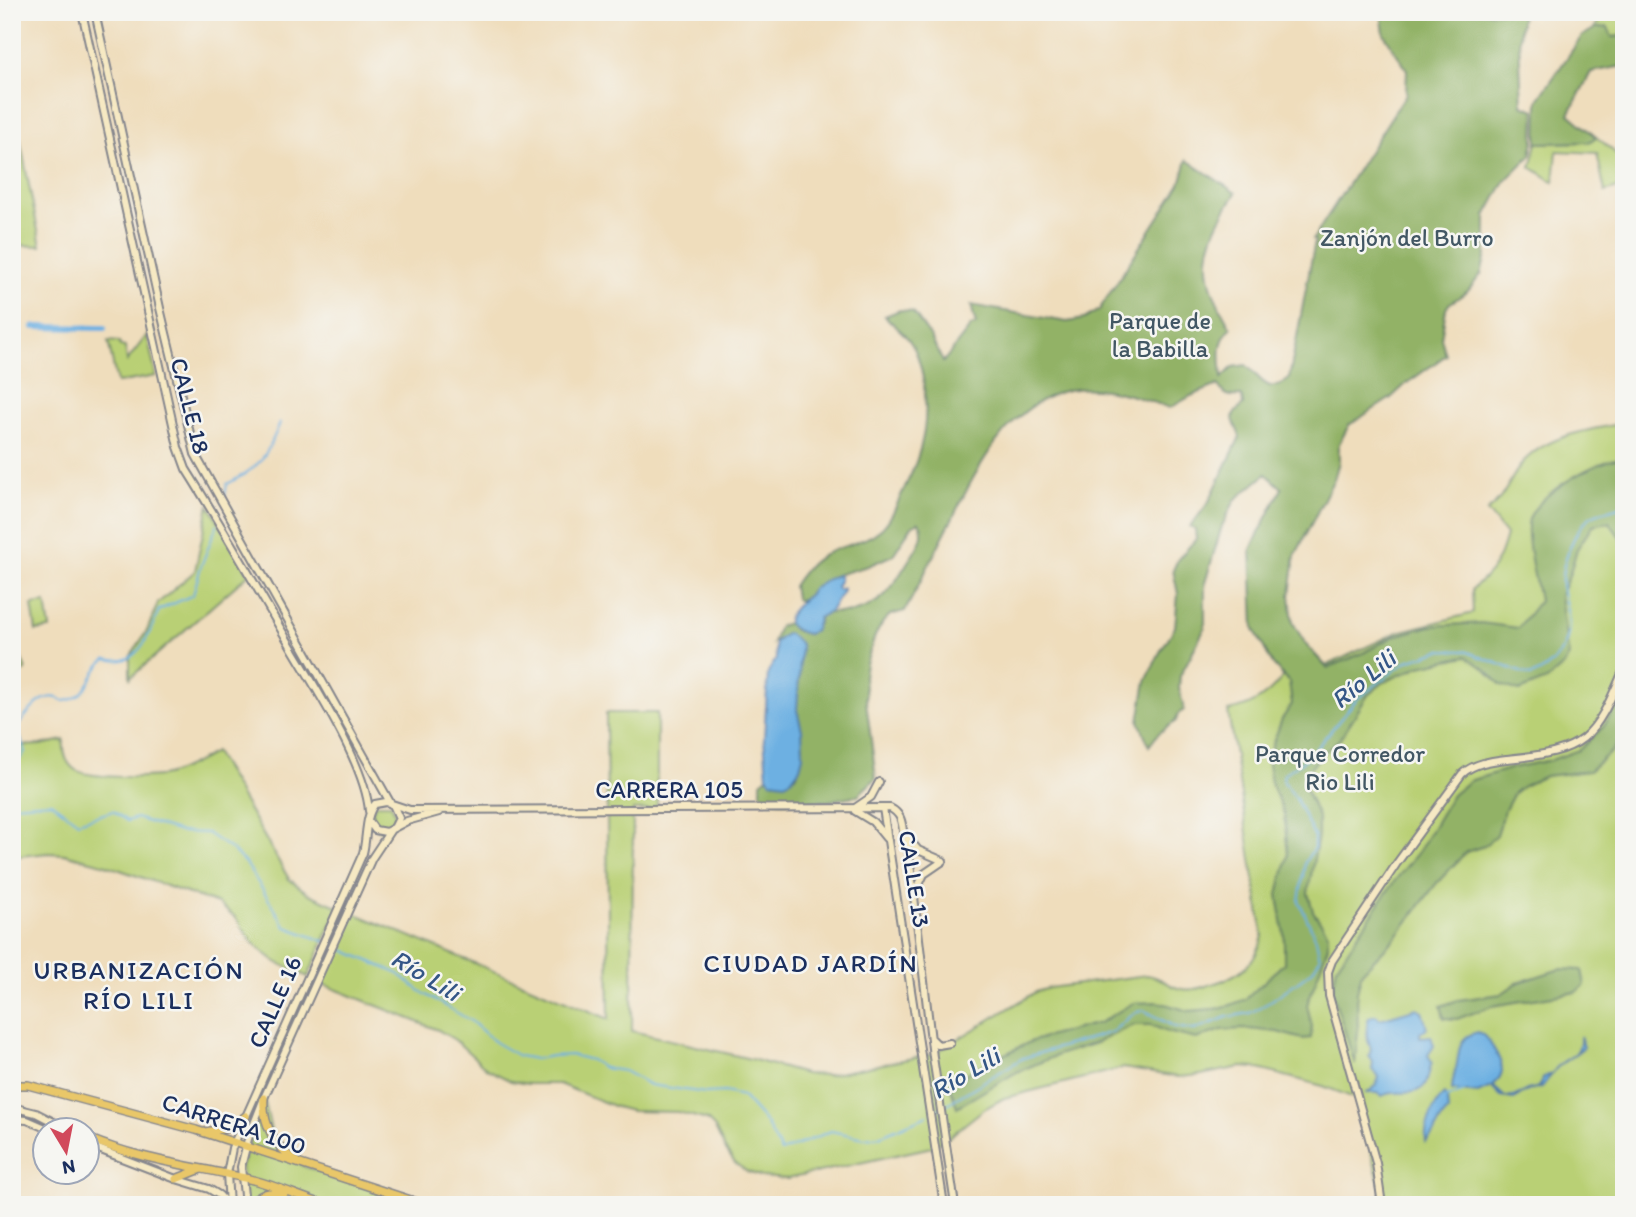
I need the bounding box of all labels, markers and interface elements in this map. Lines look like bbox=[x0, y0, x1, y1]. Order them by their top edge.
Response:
park label: Zanjón del Burro bbox=[1320, 223, 1494, 252]
park label: Parque de la Babilla bbox=[1109, 306, 1211, 363]
street label: CALLE 18 bbox=[165, 355, 216, 457]
water label: Río Lili bbox=[1324, 641, 1404, 715]
park label: Parque Corredor Rio Lili bbox=[1255, 739, 1425, 796]
street label: CARRERA 105 bbox=[595, 775, 743, 804]
street label: CALLE 13 bbox=[892, 828, 936, 930]
water label: Río Lili bbox=[385, 942, 469, 1009]
district label: CIUDAD JARDÍN bbox=[703, 947, 919, 979]
street label: CALLE 16 bbox=[241, 951, 308, 1052]
district label: URBANIZACIÓN RÍO LILI bbox=[33, 954, 245, 1016]
water label: Río Lili bbox=[924, 1039, 1008, 1106]
street label: CARRERA 100 bbox=[158, 1087, 310, 1160]
north arrow bbox=[32, 1116, 102, 1186]
text: N bbox=[61, 1155, 77, 1180]

